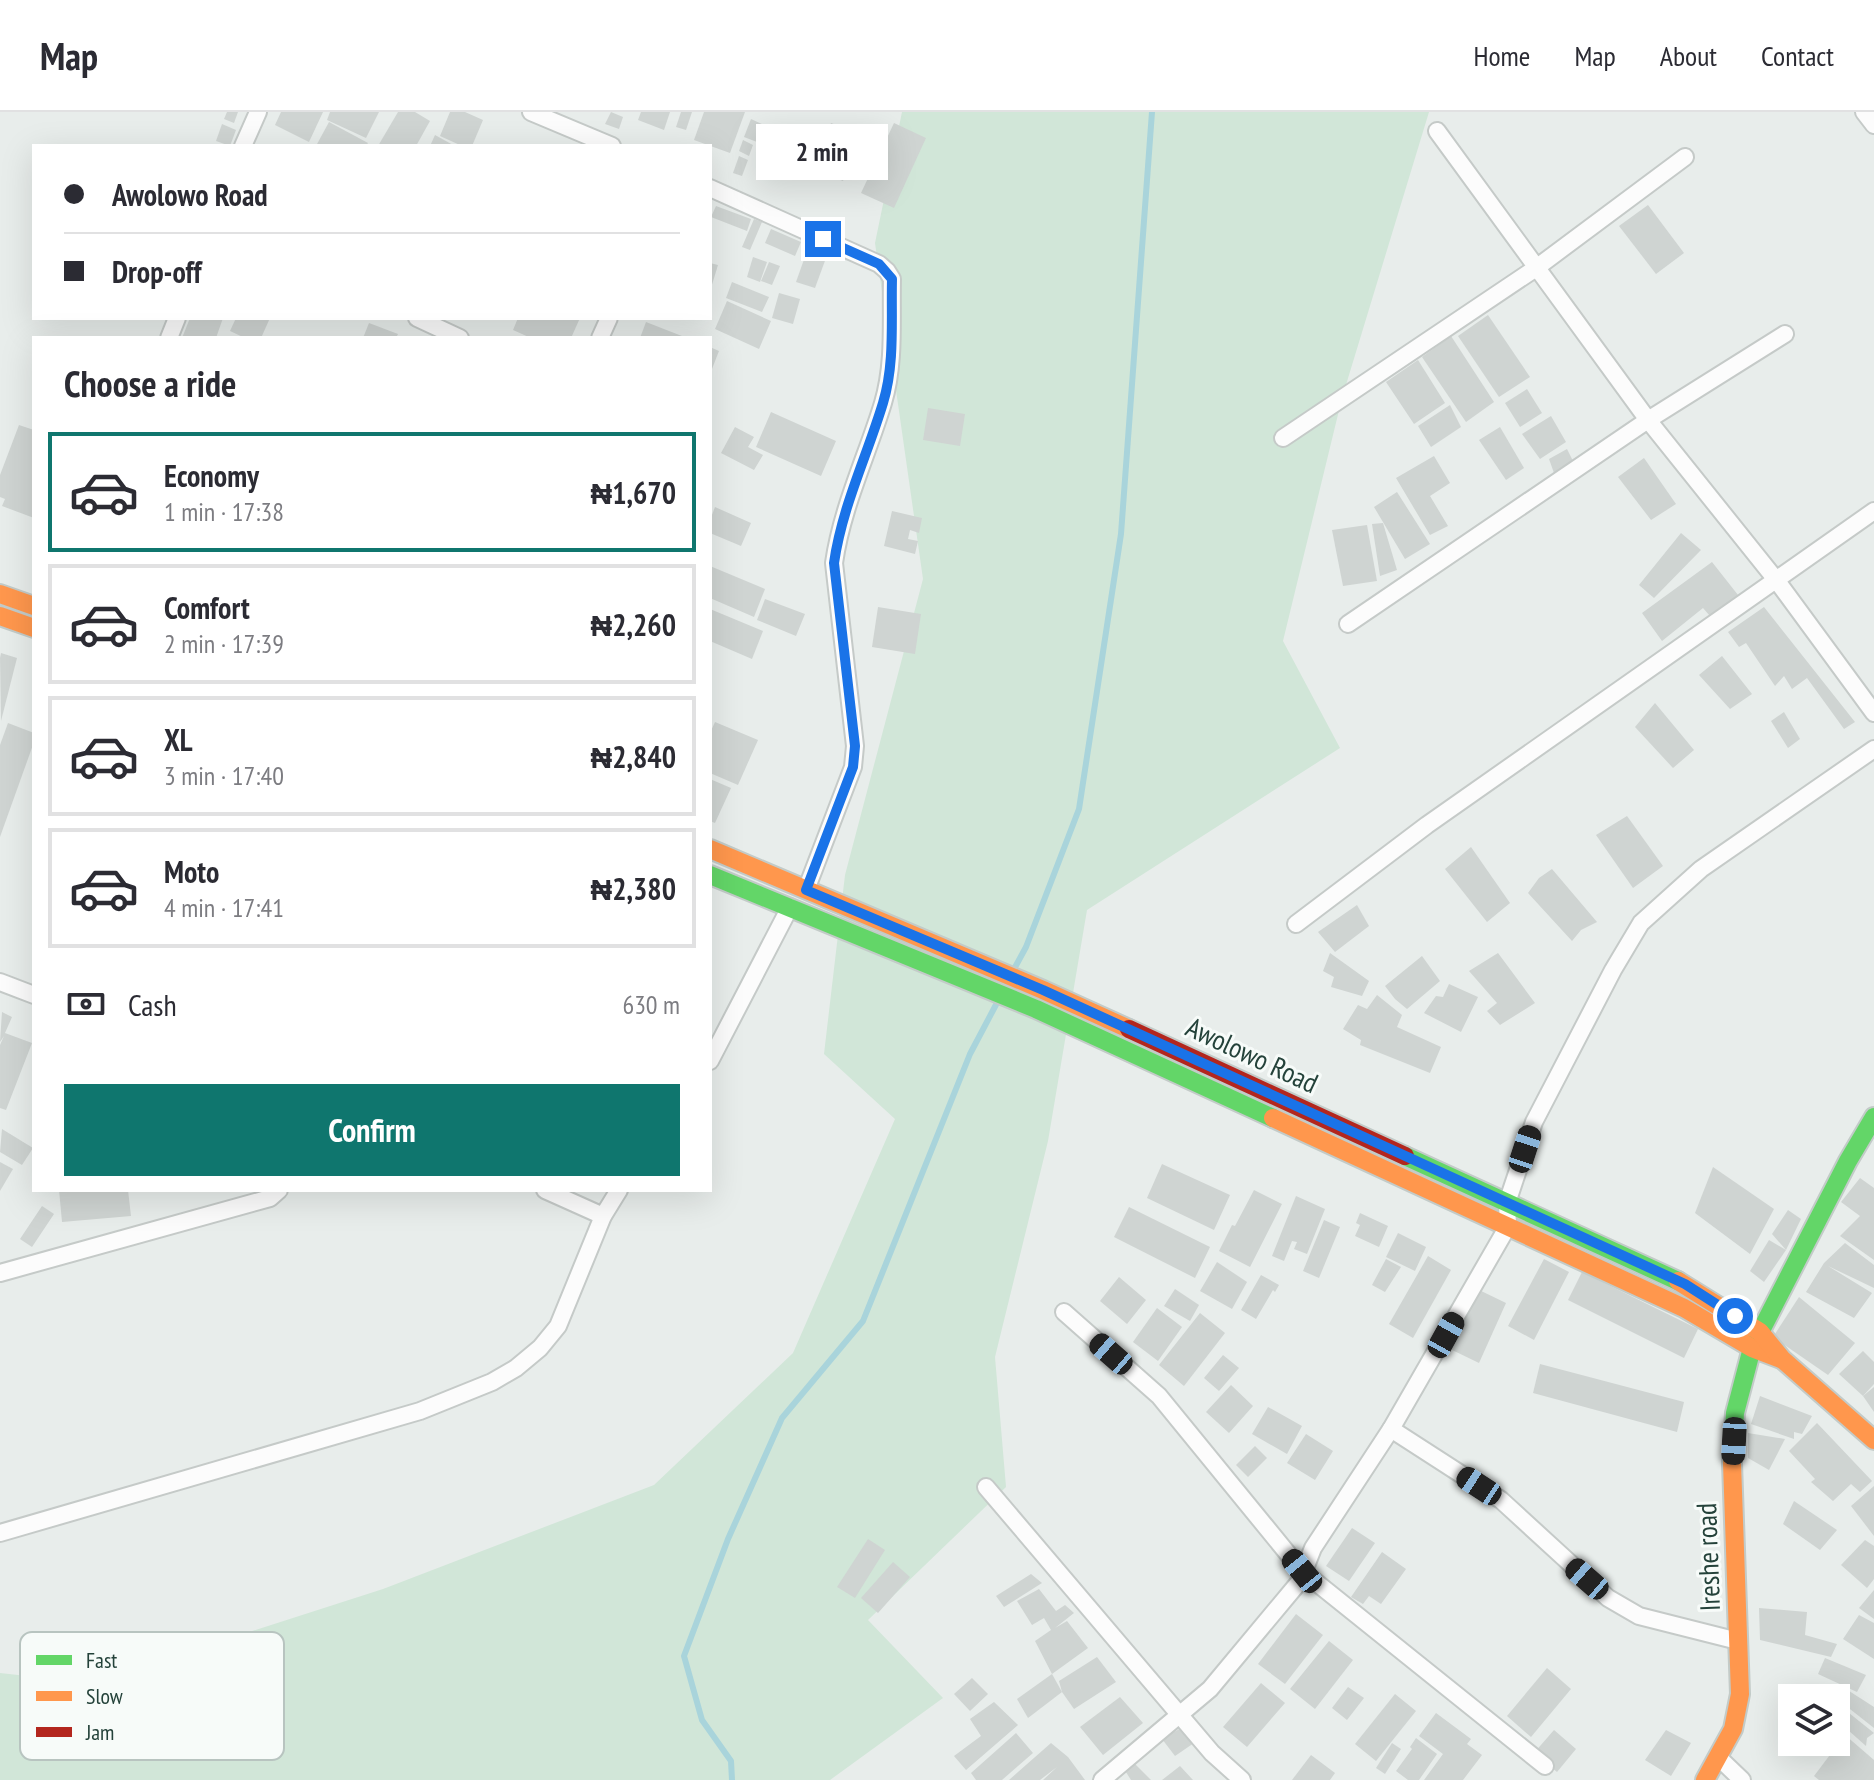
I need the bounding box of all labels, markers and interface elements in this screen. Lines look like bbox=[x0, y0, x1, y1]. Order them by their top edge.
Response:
text: Map bbox=[40, 31, 98, 80]
text: Home bbox=[1474, 37, 1530, 74]
text: Map bbox=[1574, 37, 1616, 74]
text: About bbox=[1660, 37, 1717, 74]
text: Contact bbox=[1761, 37, 1834, 74]
callout: 2 min bbox=[757, 123, 889, 179]
text: 2 min bbox=[796, 135, 848, 168]
text: Awolowo Road bbox=[112, 175, 268, 214]
route end bbox=[805, 221, 841, 257]
text: Drop-off bbox=[112, 252, 202, 291]
text: Choose a ride bbox=[64, 360, 236, 407]
icon: car bbox=[68, 456, 140, 528]
text: Economy bbox=[164, 456, 259, 495]
text: ₦1,670 bbox=[590, 473, 676, 512]
text: 1 min · 17:38 bbox=[164, 495, 284, 528]
icon: car bbox=[68, 588, 140, 660]
text: Comfort bbox=[164, 588, 250, 627]
text: ₦2,260 bbox=[590, 605, 676, 644]
text: 2 min · 17:39 bbox=[164, 627, 284, 660]
icon: car bbox=[68, 720, 140, 792]
text: XL bbox=[164, 720, 193, 759]
text: ₦2,840 bbox=[590, 737, 676, 776]
text: 3 min · 17:40 bbox=[164, 759, 284, 792]
icon: car bbox=[68, 852, 140, 924]
text: Moto bbox=[164, 852, 219, 891]
text: ₦2,380 bbox=[590, 869, 676, 908]
text: 4 min · 17:41 bbox=[164, 891, 284, 924]
icon: cash bbox=[64, 982, 108, 1026]
text: Cash bbox=[128, 985, 177, 1024]
text: 630 m bbox=[622, 988, 680, 1021]
street label: Awolowo Road bbox=[1180, 1008, 1324, 1101]
button: Confirm bbox=[64, 1084, 680, 1176]
car bbox=[1506, 1122, 1544, 1176]
route start bbox=[1717, 1298, 1753, 1334]
car bbox=[1424, 1308, 1468, 1362]
car bbox=[1085, 1329, 1137, 1379]
car bbox=[1721, 1416, 1747, 1466]
car bbox=[1452, 1463, 1506, 1509]
street label: Ireshe road bbox=[1687, 1502, 1728, 1612]
car bbox=[1278, 1545, 1326, 1597]
car bbox=[1561, 1554, 1613, 1604]
legend bbox=[20, 1632, 284, 1760]
text: Fast bbox=[86, 1646, 117, 1674]
text: Slow bbox=[86, 1682, 123, 1710]
map controls bbox=[1778, 1684, 1850, 1756]
button: layers bbox=[1778, 1684, 1850, 1756]
text: Jam bbox=[85, 1718, 114, 1746]

